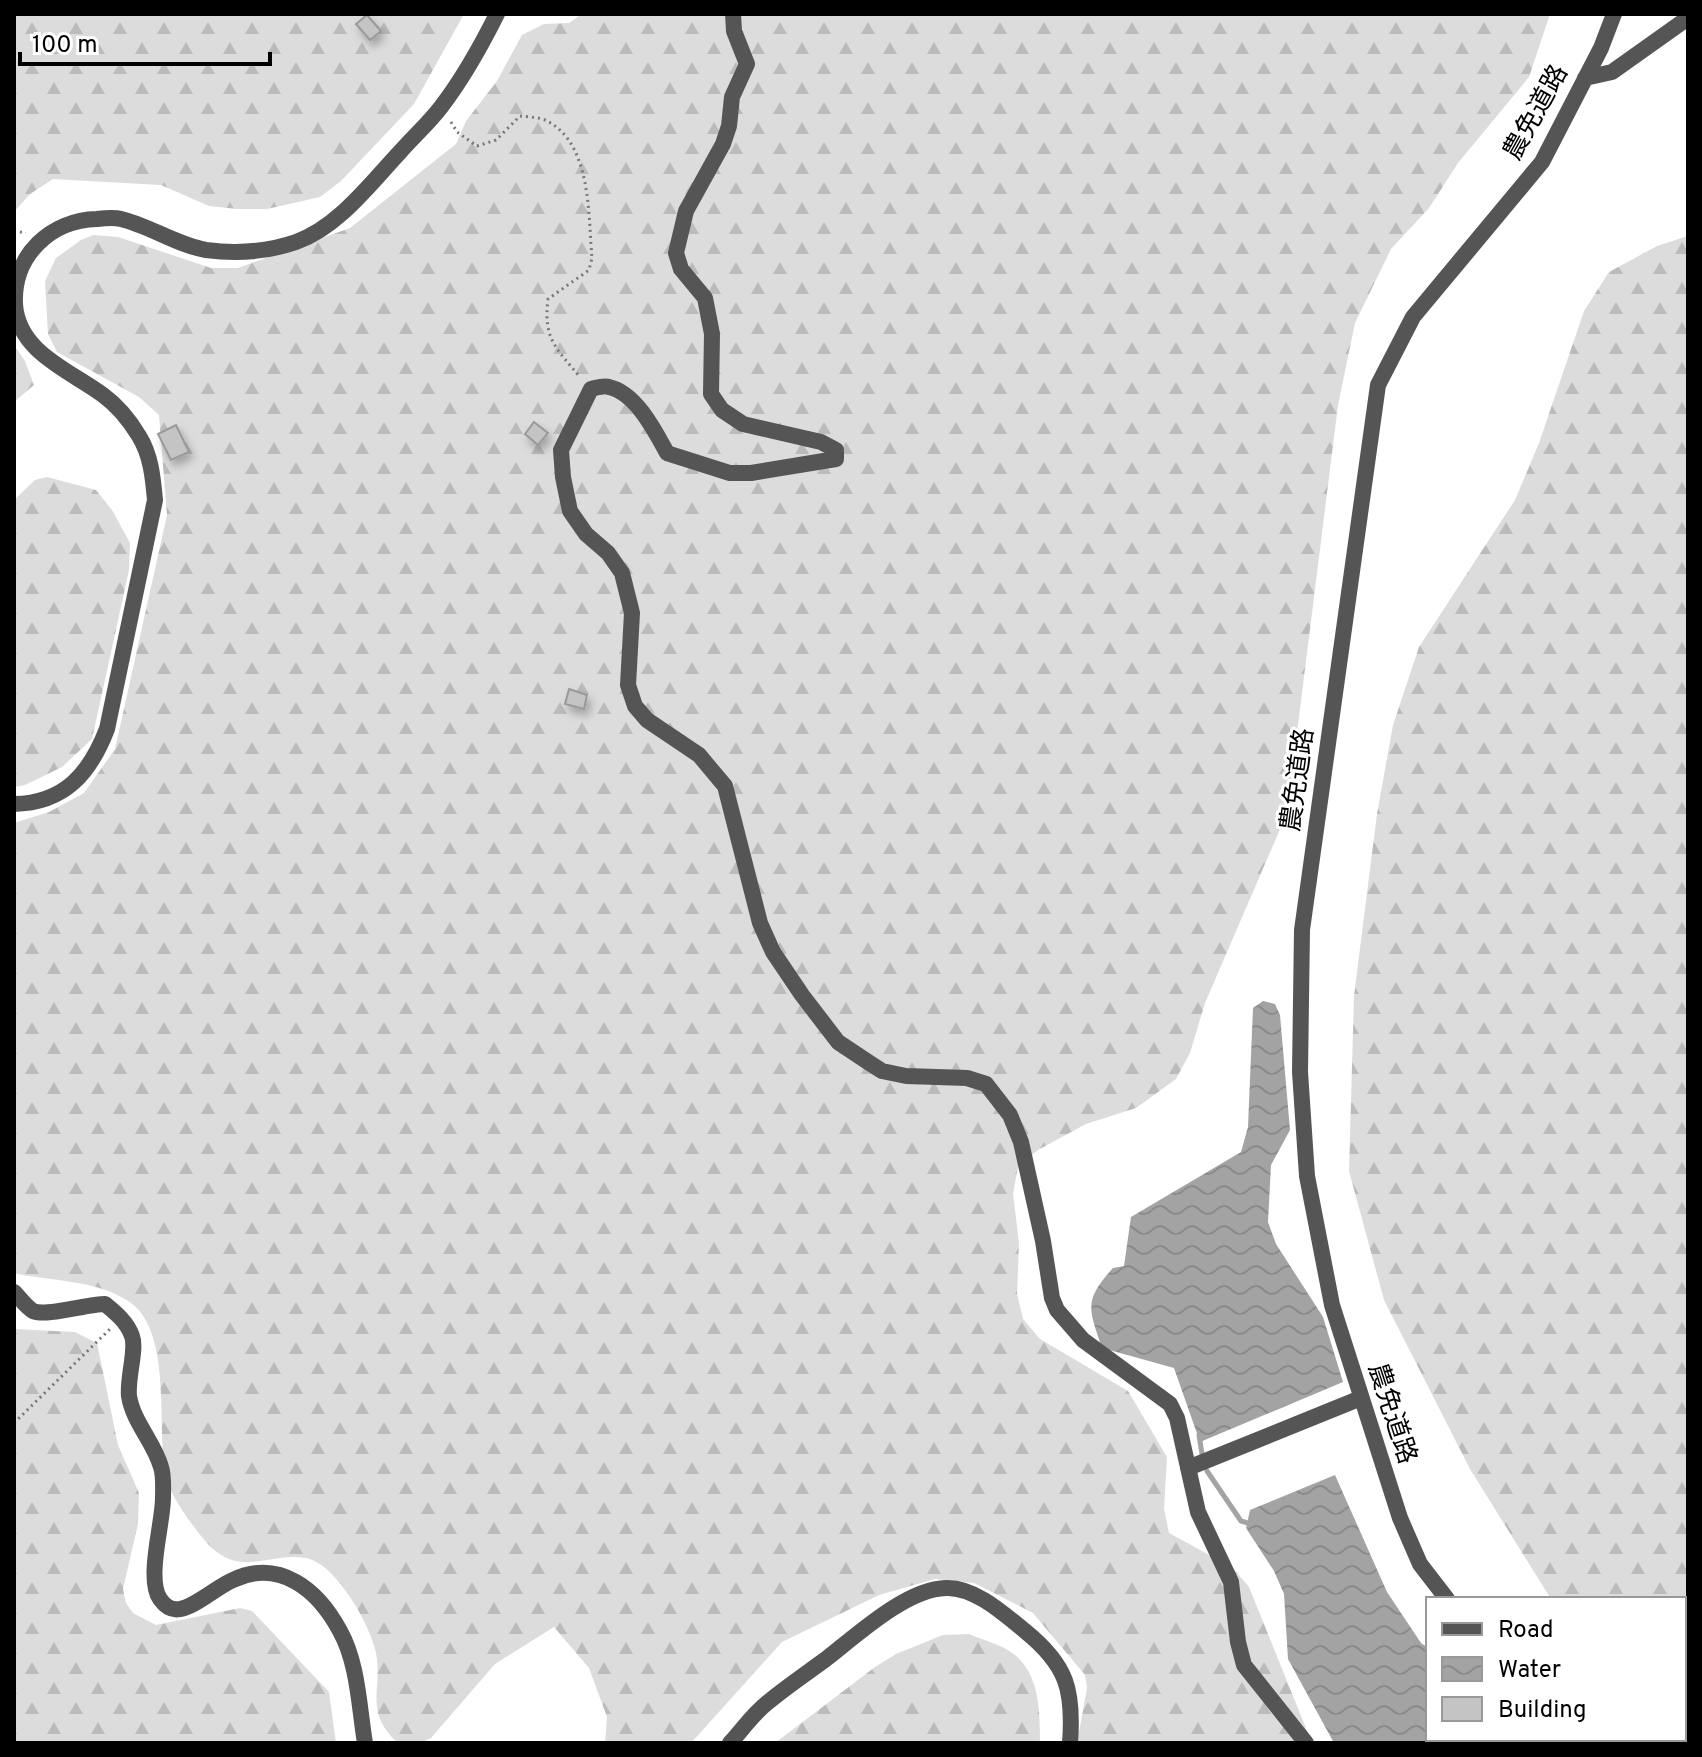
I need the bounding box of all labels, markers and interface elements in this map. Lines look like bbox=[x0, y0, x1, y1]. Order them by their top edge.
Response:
scale bar bbox=[20, 16, 270, 66]
text: 100 m bbox=[32, 31, 98, 61]
street label: 農免道路 bbox=[1497, 60, 1577, 166]
street label: 農免道路 bbox=[1275, 726, 1323, 834]
street label: 農免道路 bbox=[1359, 1359, 1423, 1469]
legend bbox=[1426, 1597, 1686, 1741]
text: Road bbox=[1498, 1616, 1554, 1646]
text: Water bbox=[1498, 1656, 1561, 1686]
text: Building bbox=[1498, 1696, 1587, 1726]

